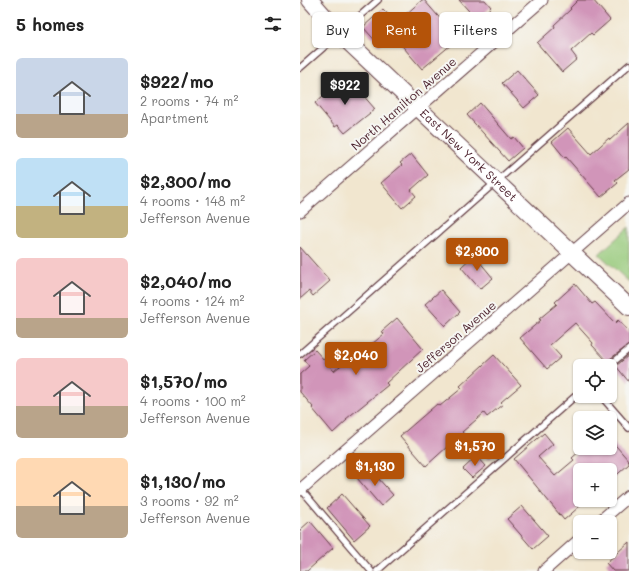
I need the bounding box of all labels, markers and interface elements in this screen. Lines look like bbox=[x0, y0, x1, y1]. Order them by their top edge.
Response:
chip: Buy bbox=[312, 12, 364, 48]
chip: Rent bbox=[372, 12, 431, 48]
chip: Filters bbox=[439, 12, 512, 48]
text: 5 homes bbox=[16, 13, 84, 35]
icon: filters bbox=[262, 13, 284, 35]
street label: North Hamilton Avenue bbox=[347, 53, 459, 153]
text: $922/mo bbox=[140, 70, 213, 92]
pin: $922 bbox=[321, 72, 369, 106]
icon: home bbox=[48, 74, 96, 122]
text: $922 bbox=[330, 76, 360, 93]
text: 2 rooms · 74 m² bbox=[140, 92, 238, 109]
street label: East New York Street bbox=[417, 105, 521, 204]
text: Apartment bbox=[140, 109, 209, 126]
text: $2,300/mo bbox=[140, 170, 231, 192]
icon: home bbox=[48, 174, 96, 222]
text: 4 rooms · 148 m² bbox=[140, 192, 245, 209]
text: Jefferson Avenue bbox=[140, 209, 250, 226]
pin: $2,300 bbox=[444, 238, 510, 272]
text: $2,300 bbox=[455, 242, 499, 259]
text: $2,040/mo bbox=[140, 270, 232, 292]
icon: home bbox=[48, 274, 96, 322]
text: 4 rooms · 124 m² bbox=[140, 292, 245, 309]
street label: Jefferson Avenue bbox=[412, 297, 499, 376]
text: Jefferson Avenue bbox=[140, 309, 250, 326]
pin: $2,040 bbox=[323, 342, 389, 376]
text: $2,040 bbox=[334, 346, 378, 363]
map controls bbox=[573, 359, 617, 559]
button: locate bbox=[573, 359, 617, 403]
text: $1,570/mo bbox=[140, 370, 227, 392]
icon: home bbox=[48, 374, 96, 422]
text: 4 rooms · 100 m² bbox=[140, 392, 246, 409]
text: Jefferson Avenue bbox=[140, 409, 250, 426]
button: layers bbox=[573, 411, 617, 455]
pin: $1,570 bbox=[442, 433, 508, 467]
text: $1,570 bbox=[455, 437, 495, 454]
pin: $1,130 bbox=[342, 453, 408, 487]
text: $1,130 bbox=[355, 457, 395, 474]
button: + bbox=[573, 463, 617, 507]
text: $1,130/mo bbox=[140, 470, 226, 492]
icon: home bbox=[48, 474, 96, 522]
text: 3 rooms · 92 m² bbox=[140, 492, 239, 509]
text: Jefferson Avenue bbox=[140, 509, 250, 526]
button: − bbox=[573, 515, 617, 559]

